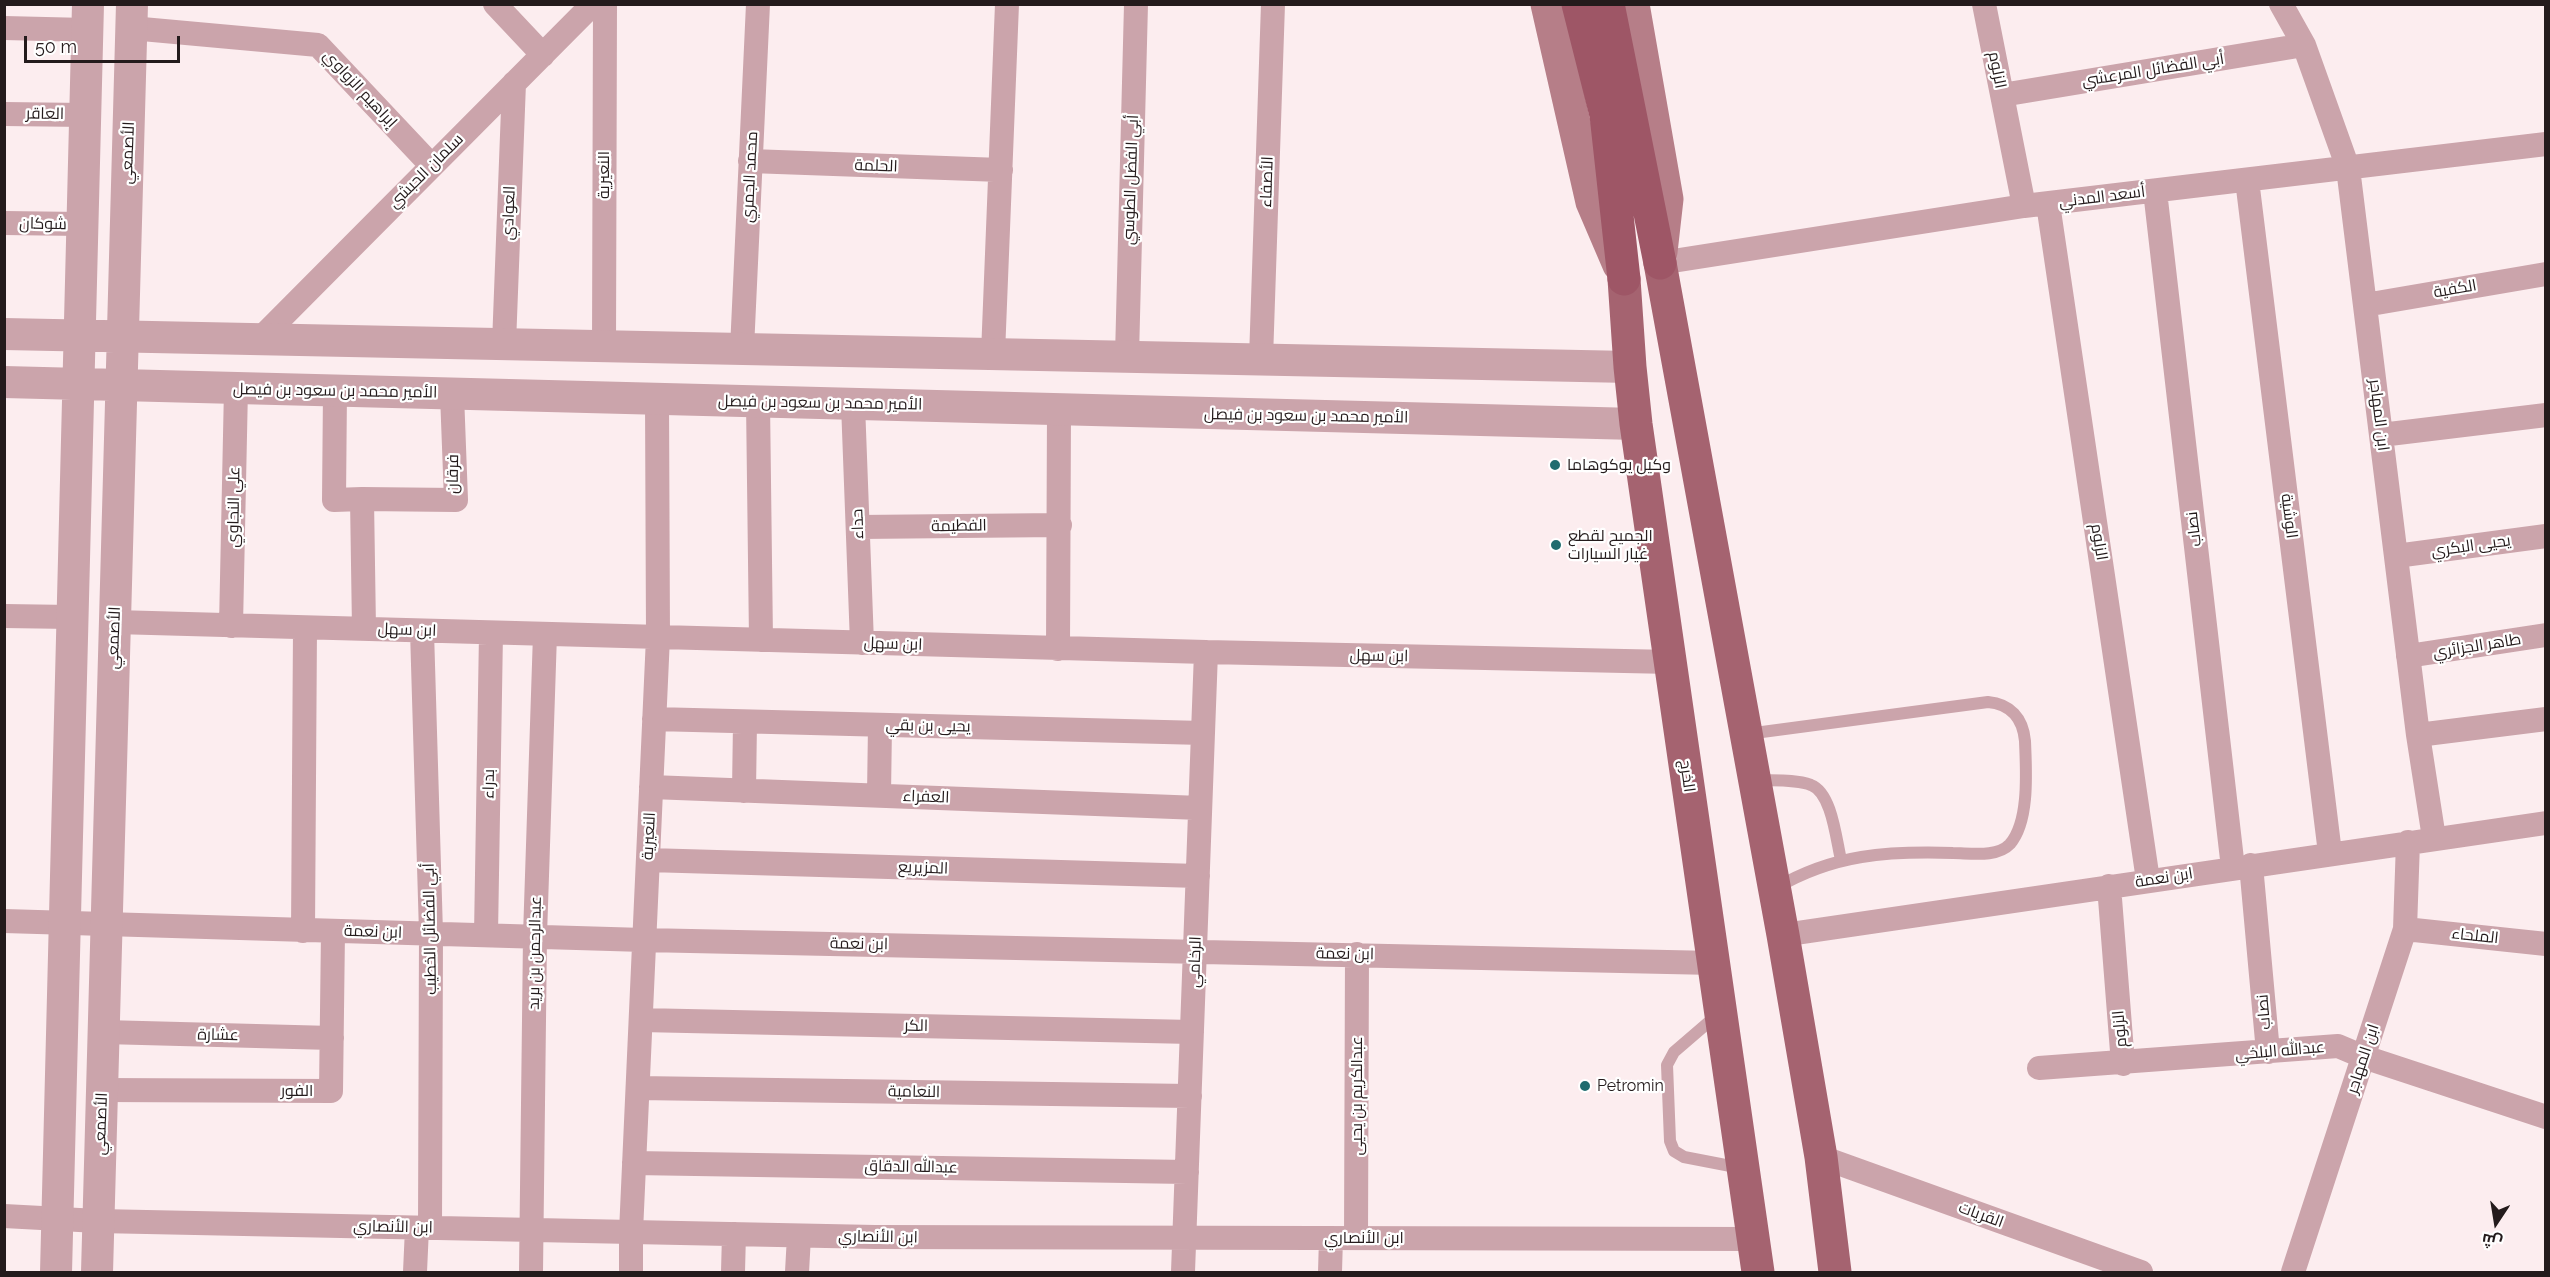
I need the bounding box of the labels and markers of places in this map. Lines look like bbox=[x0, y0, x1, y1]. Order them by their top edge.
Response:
place label: وكيل يوكوهاما bbox=[1567, 455, 1671, 475]
marker: وكيل يوكوهاما bbox=[1548, 458, 1562, 472]
place label: الجميح لقطع غيار السيارات bbox=[1568, 526, 1653, 564]
marker: الجميح لقطع غيار السيارات bbox=[1549, 538, 1563, 552]
place label: Petromin bbox=[1597, 1076, 1664, 1096]
marker: Petromin bbox=[1578, 1079, 1592, 1093]

